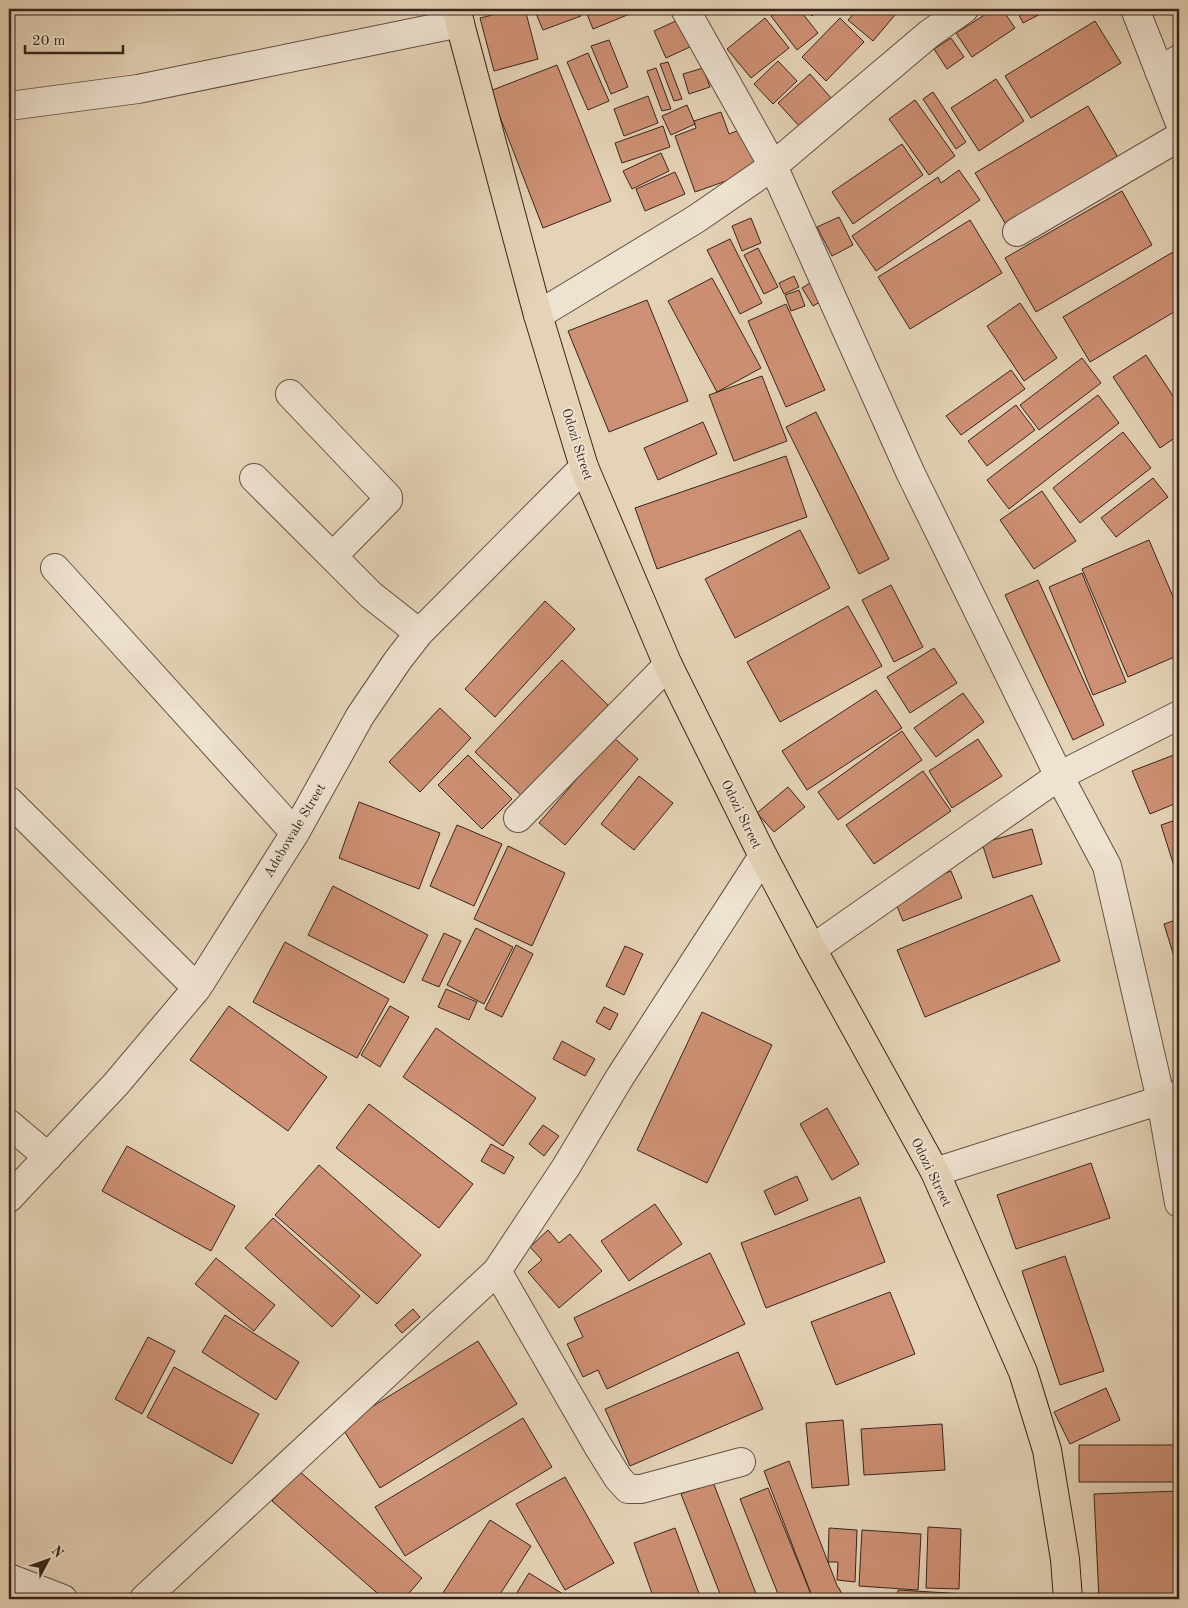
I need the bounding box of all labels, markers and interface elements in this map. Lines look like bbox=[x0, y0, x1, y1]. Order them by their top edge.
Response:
scale bar bbox=[25, 22, 122, 54]
text: 20 m bbox=[32, 34, 66, 49]
street label: Odozi Street bbox=[559, 406, 595, 482]
street label: Odozi Street bbox=[718, 778, 764, 851]
street label: Adebowale Street bbox=[261, 781, 328, 880]
street label: Odozi Street bbox=[908, 1136, 954, 1209]
north arrow bbox=[22, 1536, 72, 1586]
text: N bbox=[48, 1543, 66, 1561]

